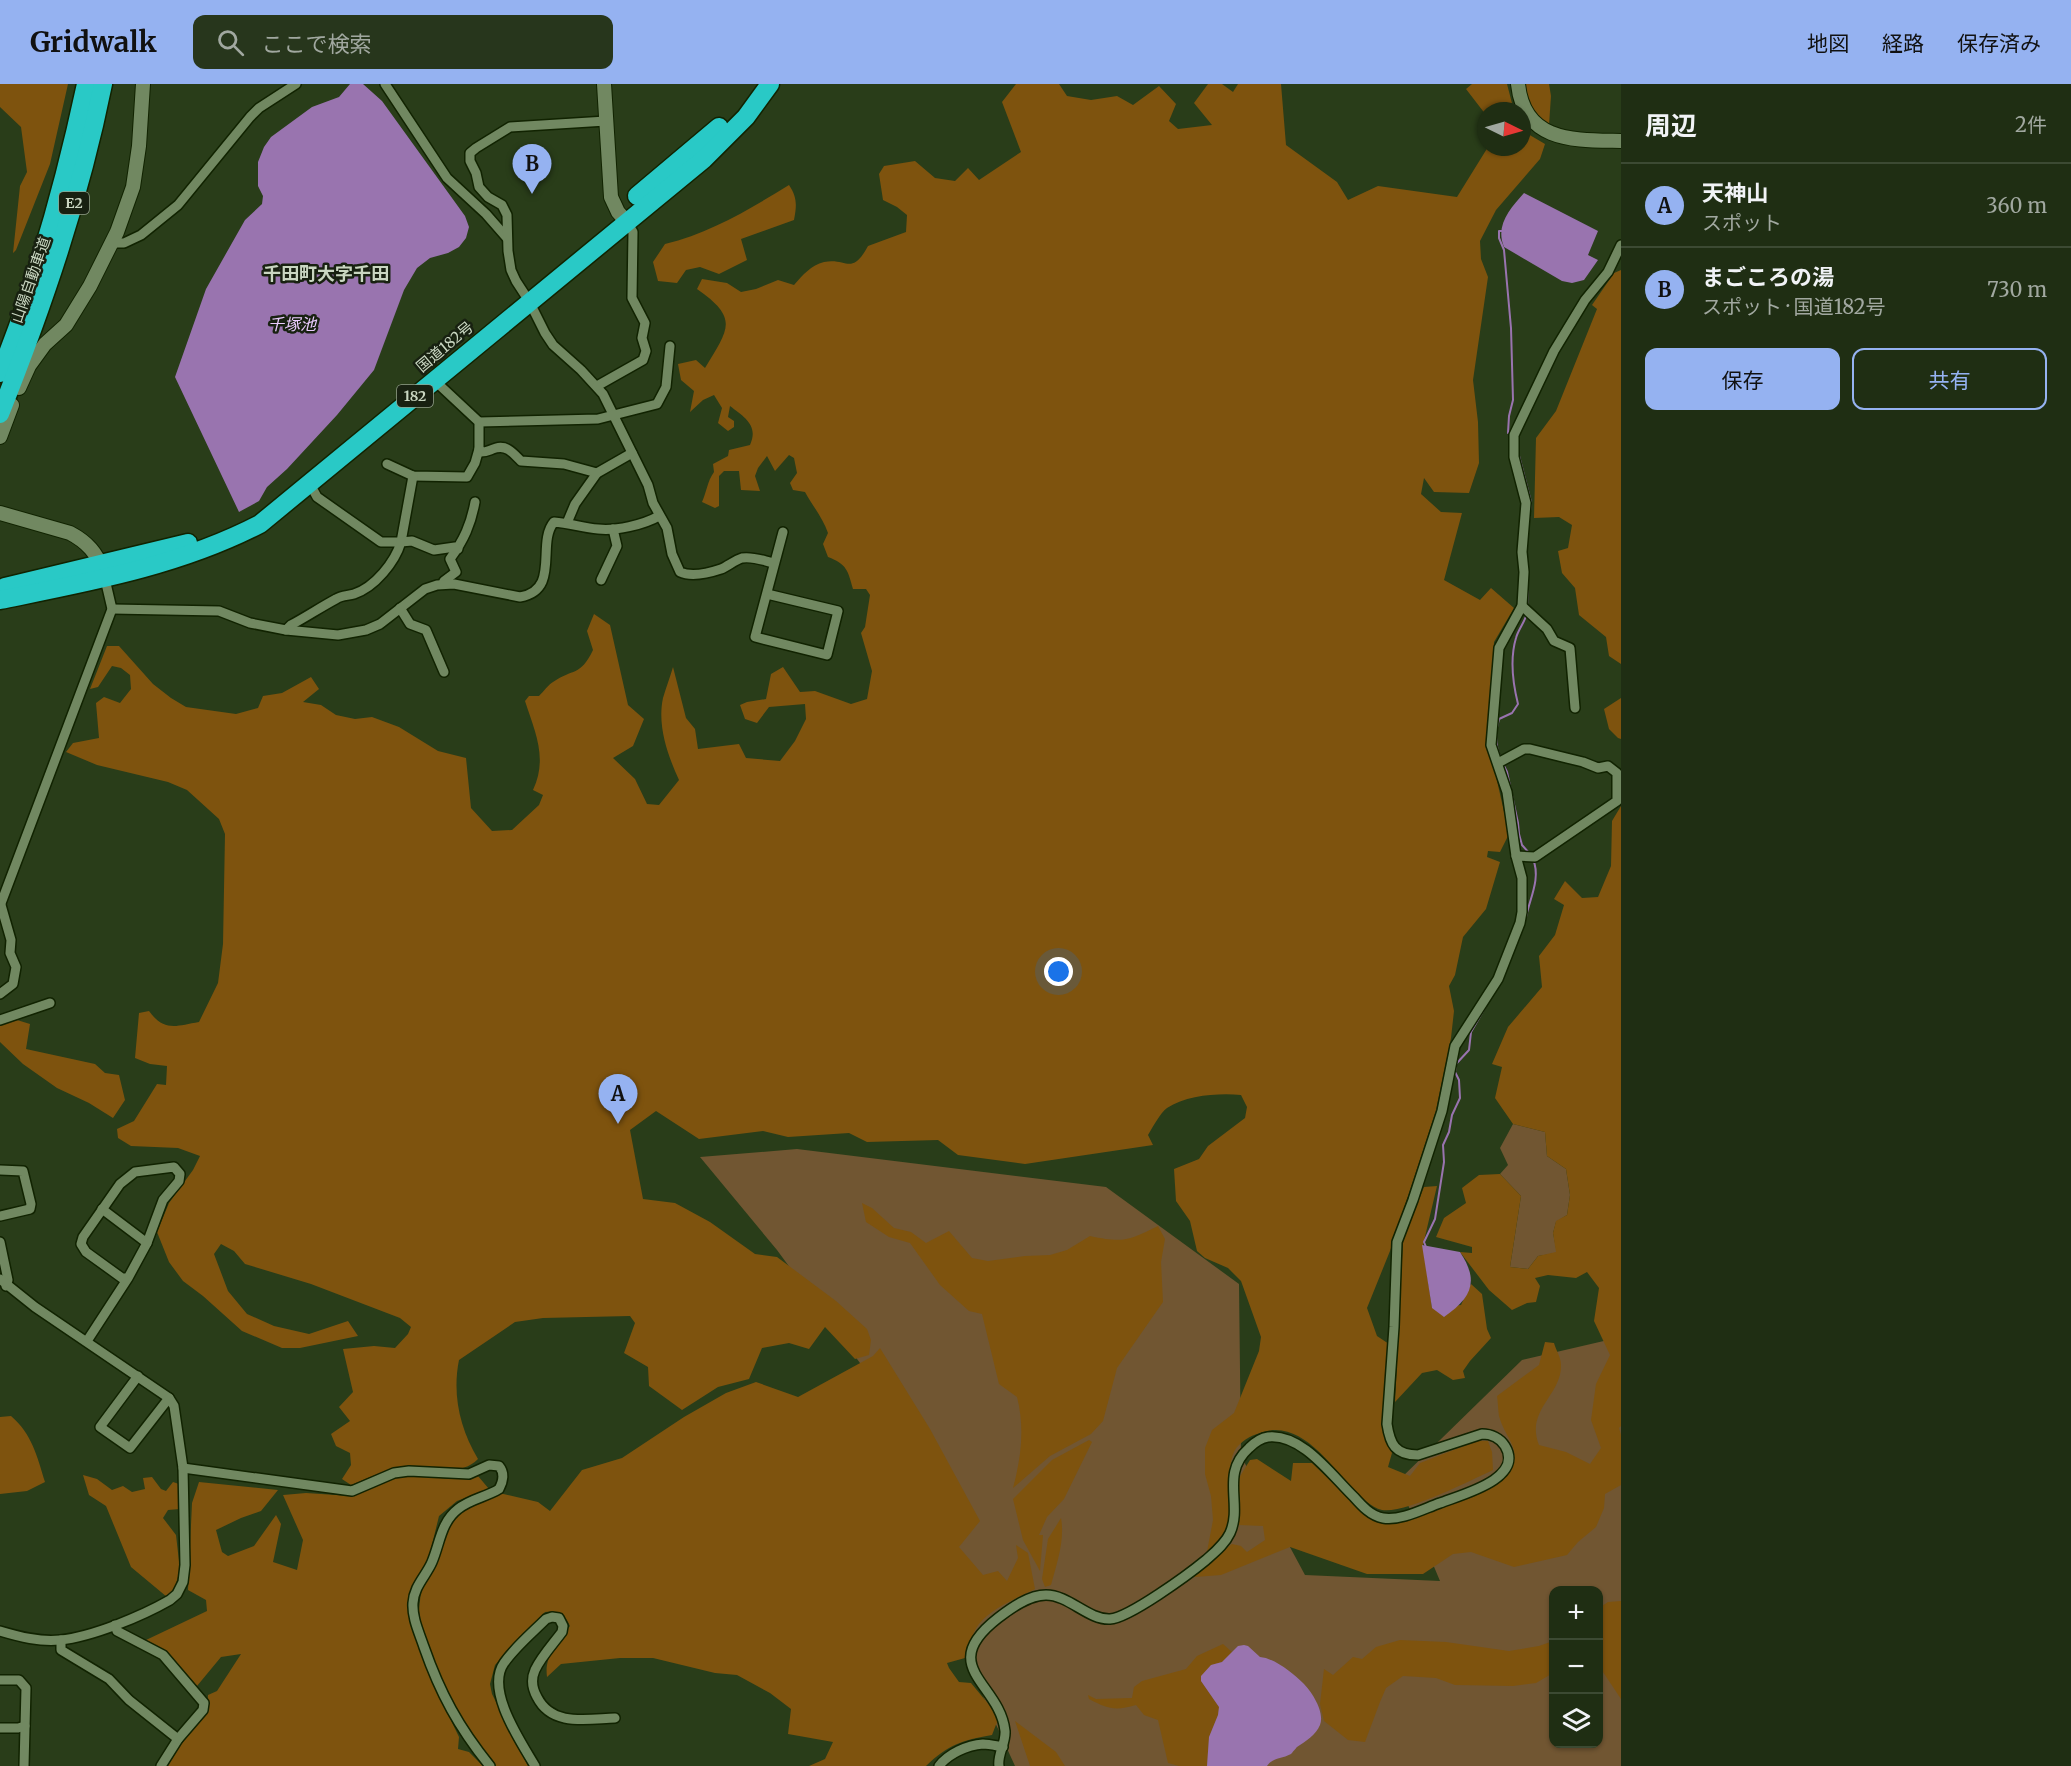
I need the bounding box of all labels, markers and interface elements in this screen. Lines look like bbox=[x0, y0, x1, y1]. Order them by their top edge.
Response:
search box bbox=[193, 15, 613, 69]
text: Gridwalk bbox=[30, 24, 157, 60]
icon: search bbox=[214, 26, 247, 59]
text: ここで検索 bbox=[262, 30, 372, 58]
text: 地図 bbox=[1807, 30, 1849, 57]
text: 経路 bbox=[1882, 30, 1924, 57]
text: 保存済み bbox=[1957, 30, 2041, 57]
north arrow bbox=[1477, 102, 1531, 156]
text: 周辺 bbox=[1645, 109, 1697, 142]
text: 2件 bbox=[2015, 112, 2047, 137]
pin: B bbox=[512, 144, 552, 194]
text: 天神山 bbox=[1702, 179, 1768, 207]
road number: E2 bbox=[59, 192, 89, 214]
text: A bbox=[1657, 193, 1672, 218]
text: 360 m bbox=[1986, 193, 2047, 218]
text: スポット bbox=[1702, 210, 1782, 235]
street label: 山陽自動車道 bbox=[7, 234, 54, 325]
district label: 千田町大字千田 bbox=[263, 262, 389, 285]
text: まごころの湯 bbox=[1702, 263, 1834, 291]
text: B bbox=[1658, 277, 1671, 302]
text: 730 m bbox=[1987, 277, 2047, 302]
text: スポット · 国道182号 bbox=[1702, 294, 1886, 319]
water label: 千塚池 bbox=[268, 314, 318, 334]
street label: 国道182号 bbox=[412, 317, 477, 376]
button: 保存 bbox=[1645, 348, 1840, 410]
button: 共有 bbox=[1852, 348, 2047, 410]
road number: 182 bbox=[397, 385, 433, 407]
your location bbox=[1044, 957, 1073, 986]
pin: A bbox=[598, 1074, 638, 1124]
map controls bbox=[1549, 1586, 1603, 1748]
button: + bbox=[1549, 1586, 1603, 1640]
button: − bbox=[1549, 1640, 1603, 1694]
button: layers bbox=[1549, 1694, 1603, 1748]

